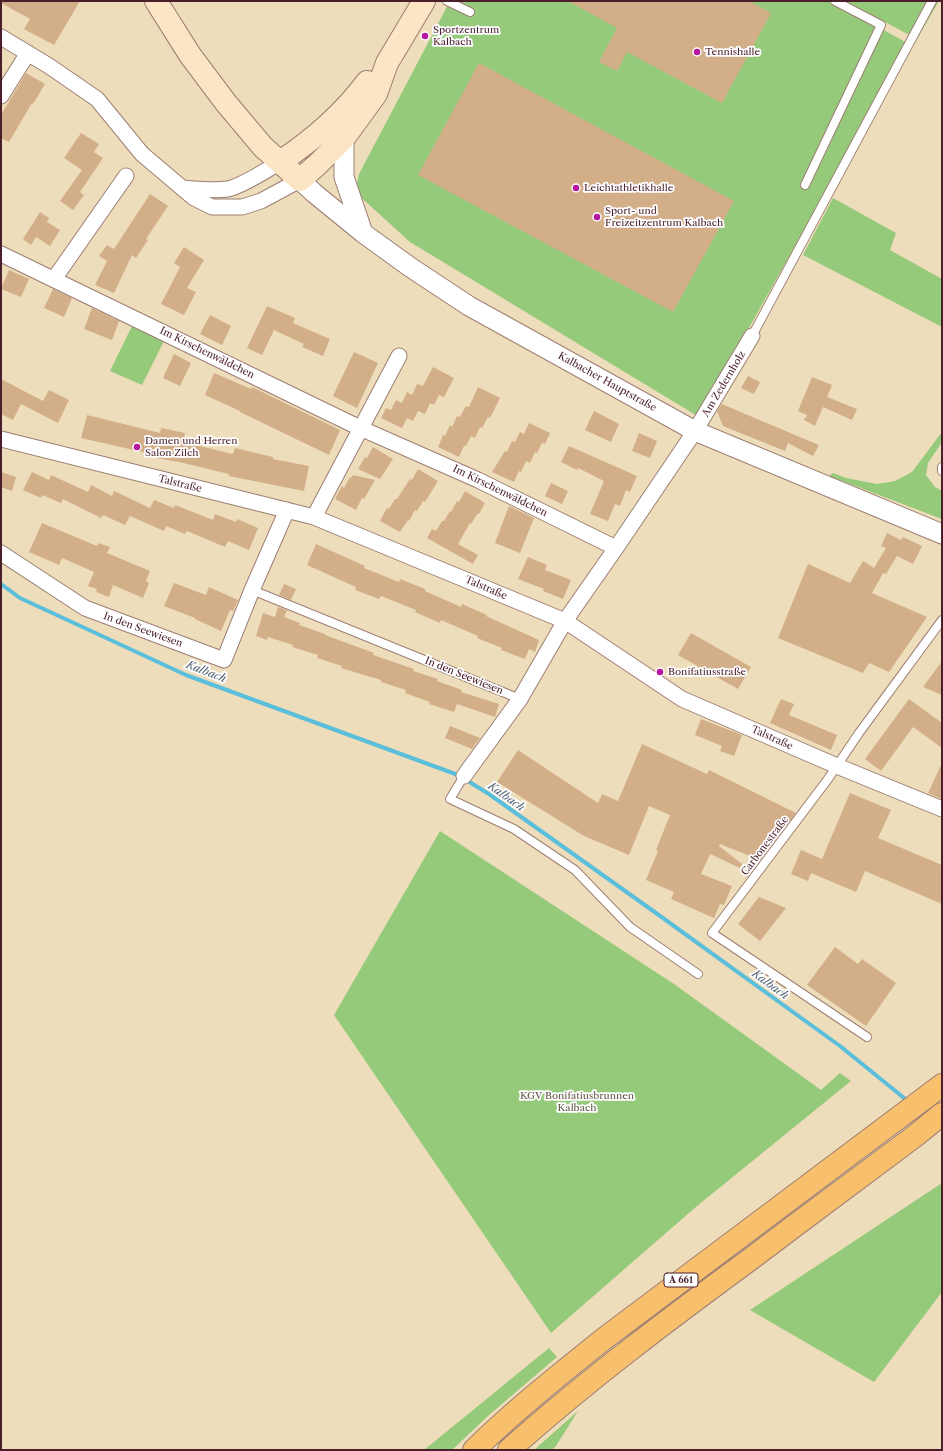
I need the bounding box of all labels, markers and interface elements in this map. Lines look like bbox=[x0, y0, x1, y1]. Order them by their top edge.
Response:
place label: Sportzentrum Kalbach bbox=[433, 24, 499, 48]
marker: Sportzentrum Kalbach bbox=[420, 31, 430, 41]
place label: Tennishalle bbox=[705, 46, 760, 58]
marker: Tennishalle bbox=[692, 47, 702, 57]
place label: Leichtathletikhalle bbox=[584, 182, 673, 194]
marker: Leichtathletikhalle bbox=[571, 183, 581, 193]
place label: Sport- und Freizeitzentrum Kalbach bbox=[605, 205, 723, 228]
marker: Sport- und Freizeitzentrum Kalbach bbox=[592, 212, 602, 222]
street label: Im Kirschenwäldchen bbox=[158, 325, 256, 381]
street label: Am Zedernholz bbox=[700, 349, 748, 419]
street label: Kalbacher Hauptstraße bbox=[556, 350, 658, 414]
place label: Damen und Herren Salon Zilch bbox=[145, 435, 237, 458]
marker: Damen und Herren Salon Zilch bbox=[132, 442, 142, 452]
street label: Im Kirschenwäldchen bbox=[451, 463, 549, 519]
street label: Talstraße bbox=[157, 473, 203, 495]
street label: Talstraße bbox=[463, 574, 509, 602]
street label: In den Seewiesen bbox=[102, 610, 184, 650]
street label: In den Seewiesen bbox=[423, 655, 505, 697]
water label: Kalbach bbox=[184, 658, 228, 686]
place label: Bonifatiusstraße bbox=[668, 666, 746, 678]
marker: Bonifatiusstraße bbox=[655, 667, 665, 677]
street label: Talstraße bbox=[749, 723, 795, 753]
water label: Kalbach bbox=[485, 780, 527, 814]
street label: Carbonestraße bbox=[739, 814, 791, 878]
water label: Kalbach bbox=[749, 967, 791, 1003]
park label: KGV Bonifatiusbrunnen Kalbach bbox=[520, 1090, 634, 1114]
road number: A 661 bbox=[664, 1273, 698, 1287]

